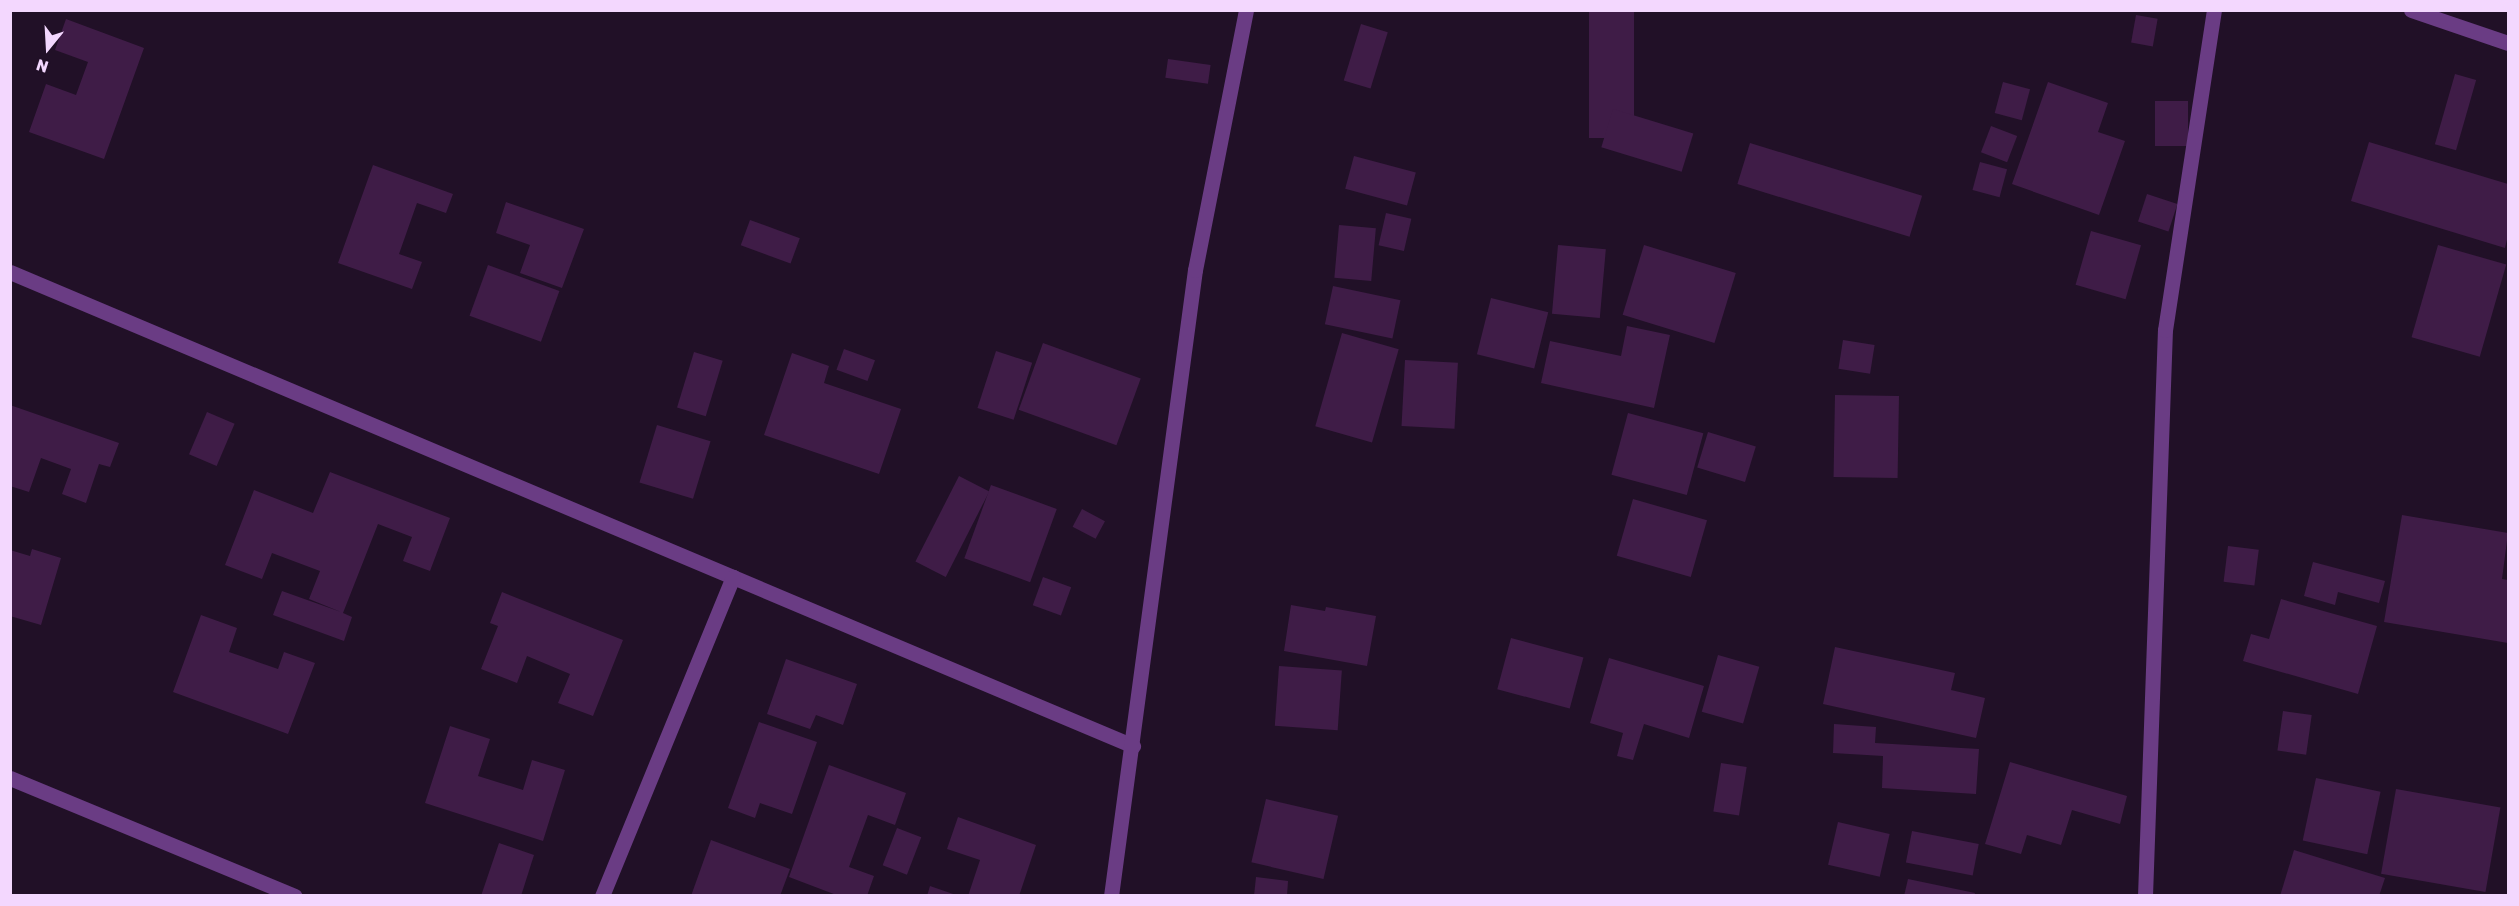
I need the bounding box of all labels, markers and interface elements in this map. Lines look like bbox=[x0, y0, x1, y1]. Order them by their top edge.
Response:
north arrow bbox=[18, 18, 78, 78]
text: N bbox=[34, 55, 51, 76]

